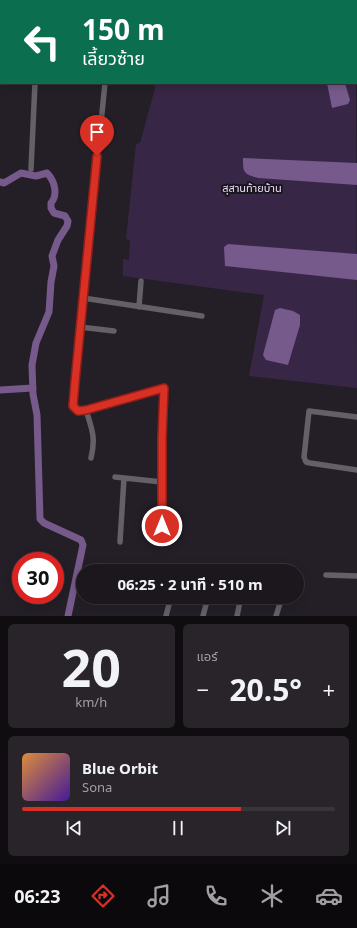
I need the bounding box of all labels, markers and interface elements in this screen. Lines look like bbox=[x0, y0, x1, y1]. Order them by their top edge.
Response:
text: 150 m bbox=[82, 10, 165, 48]
icon: left bbox=[16, 16, 68, 68]
text: เลี้ยวซ้าย bbox=[82, 46, 145, 70]
pin bbox=[80, 115, 114, 156]
icon: arrive bbox=[86, 121, 108, 143]
park label: สุสานท้ายบ้าน bbox=[222, 180, 282, 195]
position arrow bbox=[141, 505, 183, 547]
speed limit sign: 30 bbox=[12, 552, 64, 604]
text: 06:25 · 2 นาที · 510 m bbox=[117, 574, 263, 594]
text: 20 bbox=[62, 631, 121, 702]
text: แอร์ bbox=[197, 647, 218, 665]
text: 20.5° bbox=[229, 669, 302, 710]
text: − bbox=[197, 674, 209, 704]
text: + bbox=[322, 674, 335, 704]
text: km/h bbox=[75, 693, 107, 711]
text: Blue Orbit bbox=[82, 758, 158, 778]
text: Sona bbox=[82, 778, 112, 796]
icon: previous bbox=[63, 817, 85, 839]
icon: pause bbox=[167, 817, 189, 839]
icon: next bbox=[272, 817, 294, 839]
icon: directions bbox=[89, 882, 117, 910]
icon: music bbox=[145, 882, 173, 910]
icon: phone bbox=[202, 882, 230, 910]
icon: climate bbox=[258, 882, 286, 910]
icon: car bbox=[315, 882, 343, 910]
text: 06:23 bbox=[14, 884, 60, 908]

